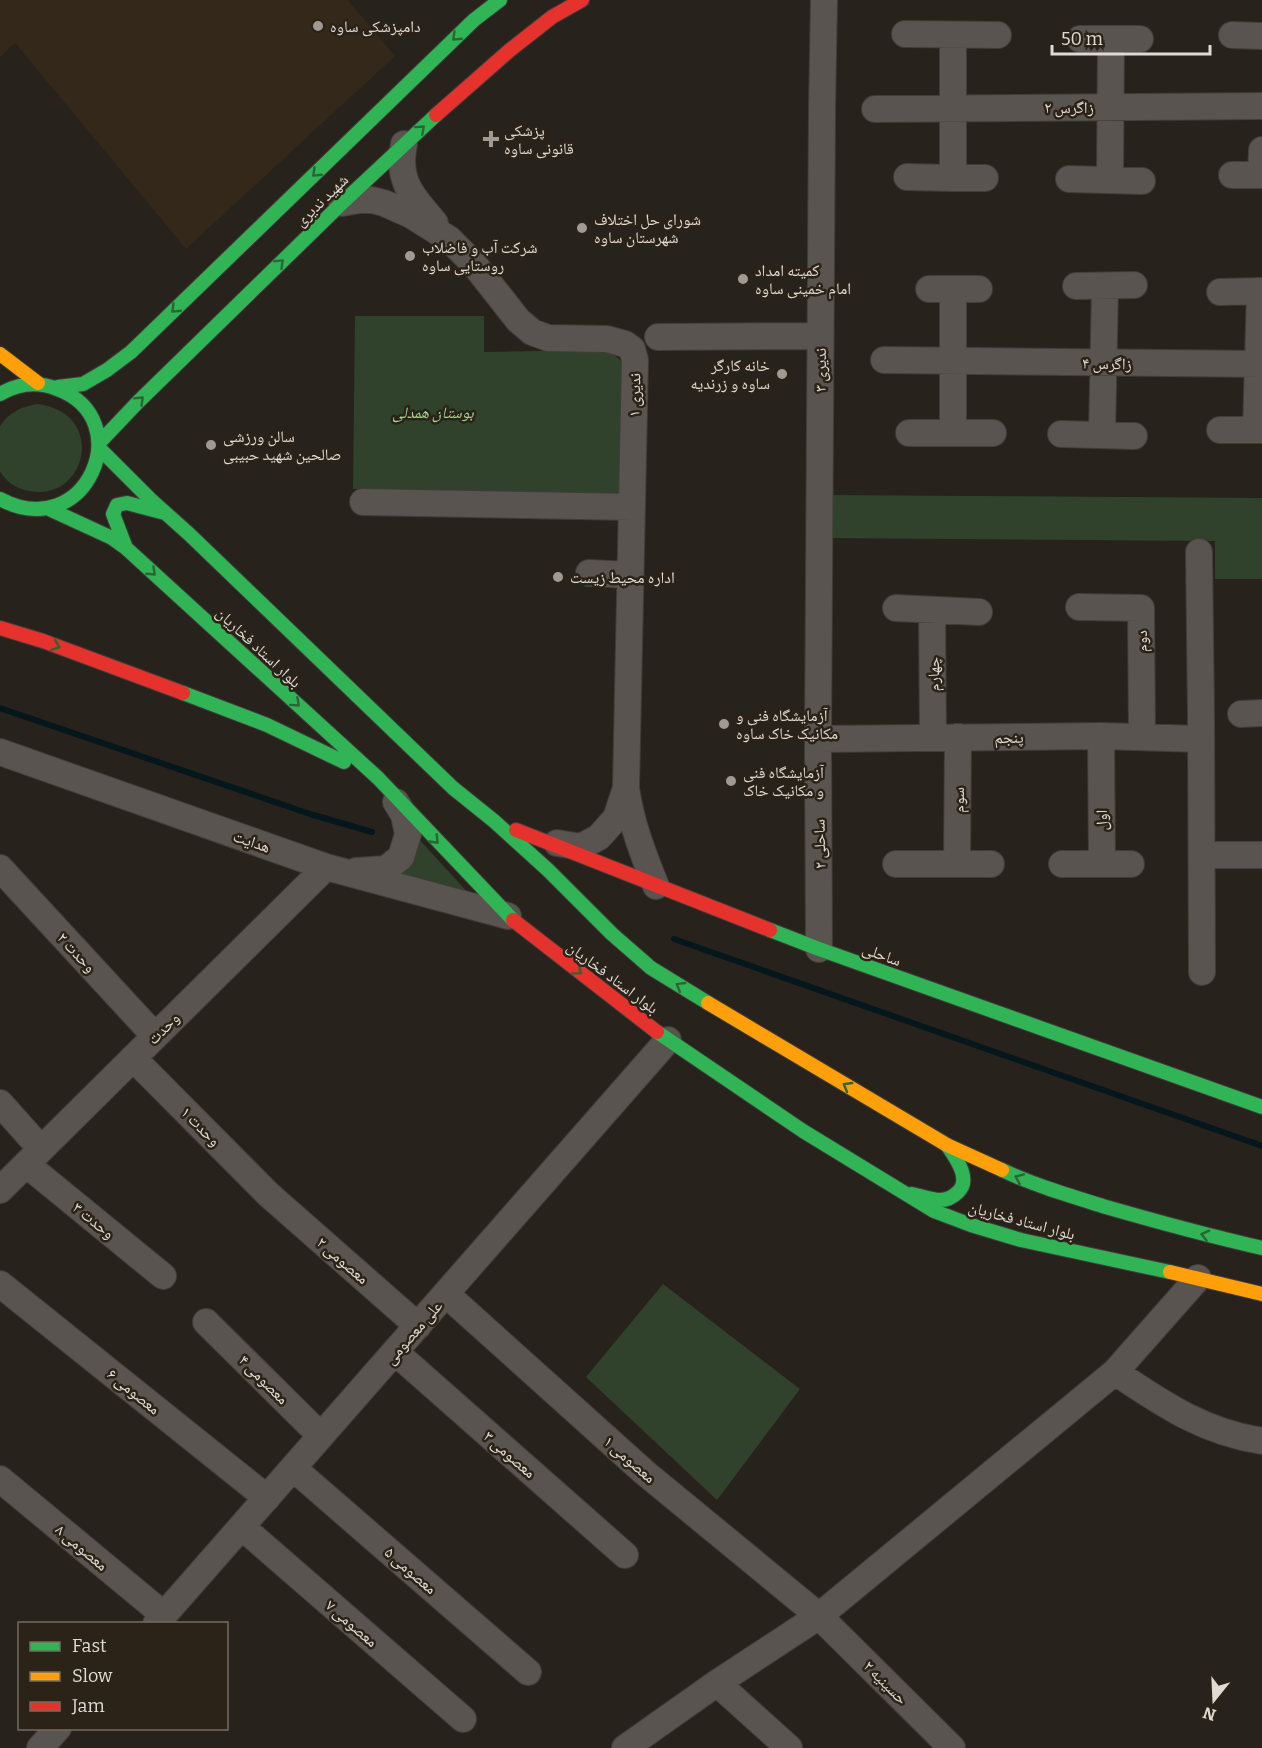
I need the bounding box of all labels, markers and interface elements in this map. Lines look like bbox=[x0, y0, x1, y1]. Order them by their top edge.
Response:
place label: دامپزشکی ساوه bbox=[330, 17, 421, 37]
scale bar bbox=[1052, 18, 1210, 56]
marker: دامپزشکی ساوه bbox=[311, 19, 325, 33]
text: 50 m bbox=[1061, 28, 1103, 50]
one-way arrow bbox=[452, 30, 463, 41]
street label: زاگرس ۲ bbox=[1044, 98, 1094, 118]
place label: پزشکی قانونی ساوه bbox=[504, 121, 574, 159]
one-way arrow bbox=[414, 125, 425, 136]
marker: پزشکی قانونی ساوه bbox=[482, 130, 500, 148]
one-way arrow bbox=[312, 166, 322, 177]
street label: شهید ندیری bbox=[291, 170, 353, 231]
place label: شورای حل اختلاف شهرستان ساوه bbox=[594, 210, 701, 248]
marker: شورای حل اختلاف شهرستان ساوه bbox=[575, 221, 589, 235]
place label: شرکت آب و فاضلاب روستایی ساوه bbox=[422, 238, 537, 276]
marker: شرکت آب و فاضلاب روستایی ساوه bbox=[403, 249, 417, 263]
one-way arrow bbox=[272, 260, 283, 271]
place label: کمیته امداد امام خمینی ساوه bbox=[755, 261, 851, 299]
marker: کمیته امداد امام خمینی ساوه bbox=[736, 272, 750, 286]
one-way arrow bbox=[172, 301, 183, 312]
street label: ندیری ۳ bbox=[811, 348, 831, 392]
street label: زاگرس ۴ bbox=[1082, 354, 1132, 374]
place label: خانه کارگر ساوه و زرندیه bbox=[690, 356, 770, 393]
marker: خانه کارگر ساوه و زرندیه bbox=[775, 367, 789, 381]
street label: ندیری ۱ bbox=[625, 373, 645, 417]
one-way arrow bbox=[133, 396, 144, 406]
park label: بوستان همدلی bbox=[392, 403, 474, 423]
place label: سالن ورزشی صالحین شهید حبیبی bbox=[223, 427, 341, 465]
marker: سالن ورزشی صالحین شهید حبیبی bbox=[204, 438, 218, 452]
one-way arrow bbox=[145, 564, 156, 575]
place label: اداره محیط زیست bbox=[570, 568, 675, 587]
marker: اداره محیط زیست bbox=[551, 570, 565, 584]
street label: بلوار استاد فخاریان bbox=[211, 603, 305, 692]
street label: دوم bbox=[1132, 630, 1152, 652]
one-way arrow bbox=[50, 638, 61, 651]
street label: چهارم bbox=[924, 657, 944, 691]
one-way arrow bbox=[289, 696, 300, 707]
place label: آزمایشگاه فنی و مکانیک خاک ساوه bbox=[736, 706, 838, 743]
marker: آزمایشگاه فنی و مکانیک خاک ساوه bbox=[717, 717, 731, 731]
street label: پنجم bbox=[994, 728, 1024, 748]
place label: آزمایشگاه فنی و مکانیک خاک bbox=[743, 763, 825, 800]
marker: آزمایشگاه فنی و مکانیک خاک bbox=[724, 774, 738, 788]
street label: سوم bbox=[949, 787, 969, 813]
street label: اول bbox=[1092, 810, 1112, 830]
street label: ساحلی ۲ bbox=[810, 819, 830, 869]
street label: هدایت bbox=[231, 826, 273, 857]
one-way arrow bbox=[428, 833, 439, 843]
street label: وحدت ۲ bbox=[53, 928, 100, 976]
street label: بلوار استاد فخاریان bbox=[563, 937, 662, 1019]
street label: ساحلی bbox=[860, 939, 904, 971]
one-way arrow bbox=[572, 964, 583, 975]
one-way arrow bbox=[676, 981, 686, 993]
street label: وحدت bbox=[143, 1008, 183, 1048]
one-way arrow bbox=[843, 1082, 853, 1093]
street label: وحدت ۱ bbox=[177, 1103, 224, 1150]
one-way arrow bbox=[1014, 1173, 1025, 1185]
street label: بلوار استاد فخاریان bbox=[966, 1197, 1077, 1245]
street label: وحدت ۳ bbox=[69, 1198, 118, 1243]
one-way arrow bbox=[1200, 1229, 1210, 1242]
street label: معصومی ۲ bbox=[312, 1233, 373, 1289]
street label: علی معصومی bbox=[381, 1297, 447, 1369]
street label: معصومی ۴ bbox=[234, 1351, 292, 1409]
street label: معصومی ۶ bbox=[103, 1364, 164, 1419]
street label: معصومی ۳ bbox=[479, 1427, 540, 1483]
street label: معصومی ۱ bbox=[599, 1432, 660, 1488]
street label: معصومی ۸ bbox=[51, 1520, 112, 1576]
street label: معصومی ۵ bbox=[380, 1543, 441, 1599]
street label: معصومی ۷ bbox=[321, 1596, 382, 1652]
legend bbox=[18, 1622, 228, 1730]
text: Fast bbox=[72, 1635, 107, 1657]
street label: حسینیه ۲ bbox=[860, 1656, 912, 1708]
text: Slow bbox=[72, 1665, 113, 1687]
north arrow bbox=[1184, 1670, 1244, 1730]
text: Jam bbox=[71, 1695, 105, 1717]
text: N bbox=[1201, 1703, 1218, 1725]

